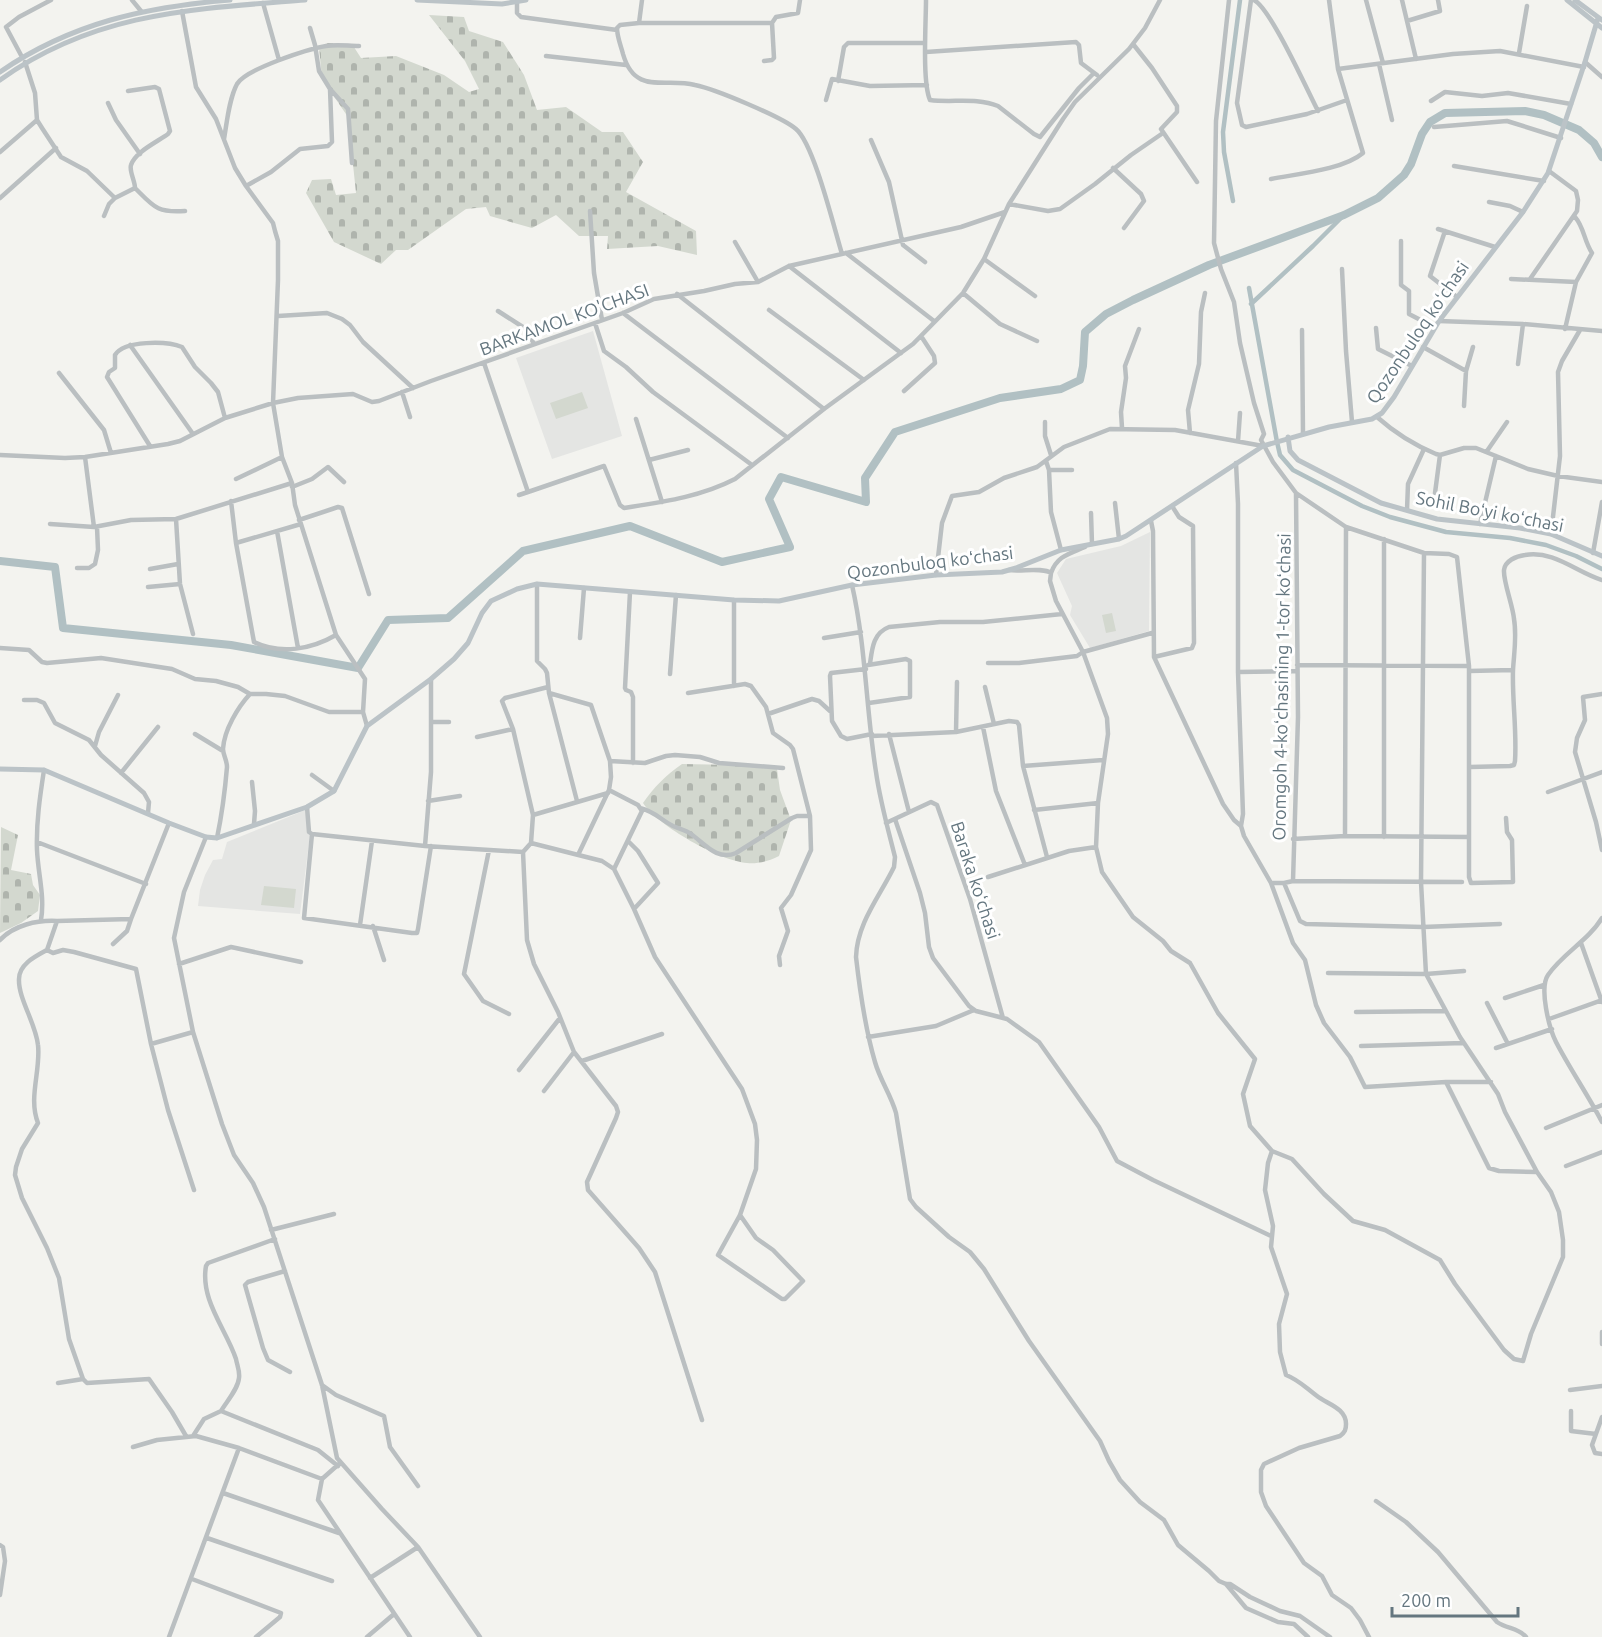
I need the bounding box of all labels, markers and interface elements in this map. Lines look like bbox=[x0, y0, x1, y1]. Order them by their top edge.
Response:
street label: Qozonbuloq koʻchasi bbox=[1362, 257, 1473, 407]
street label: BARKAMOL KO'CHASI bbox=[477, 279, 651, 359]
street label: Sohil Boʻyi koʻchasi bbox=[1415, 487, 1565, 535]
street label: Oromgoh 4-koʻchasining 1-tor koʻchasi bbox=[1268, 533, 1294, 841]
street label: Qozonbuloq koʻchasi bbox=[846, 542, 1014, 583]
street label: Baraka koʻchasi bbox=[948, 819, 1004, 941]
scale bar bbox=[1392, 1580, 1518, 1618]
text: 200 m bbox=[1401, 1590, 1451, 1610]

